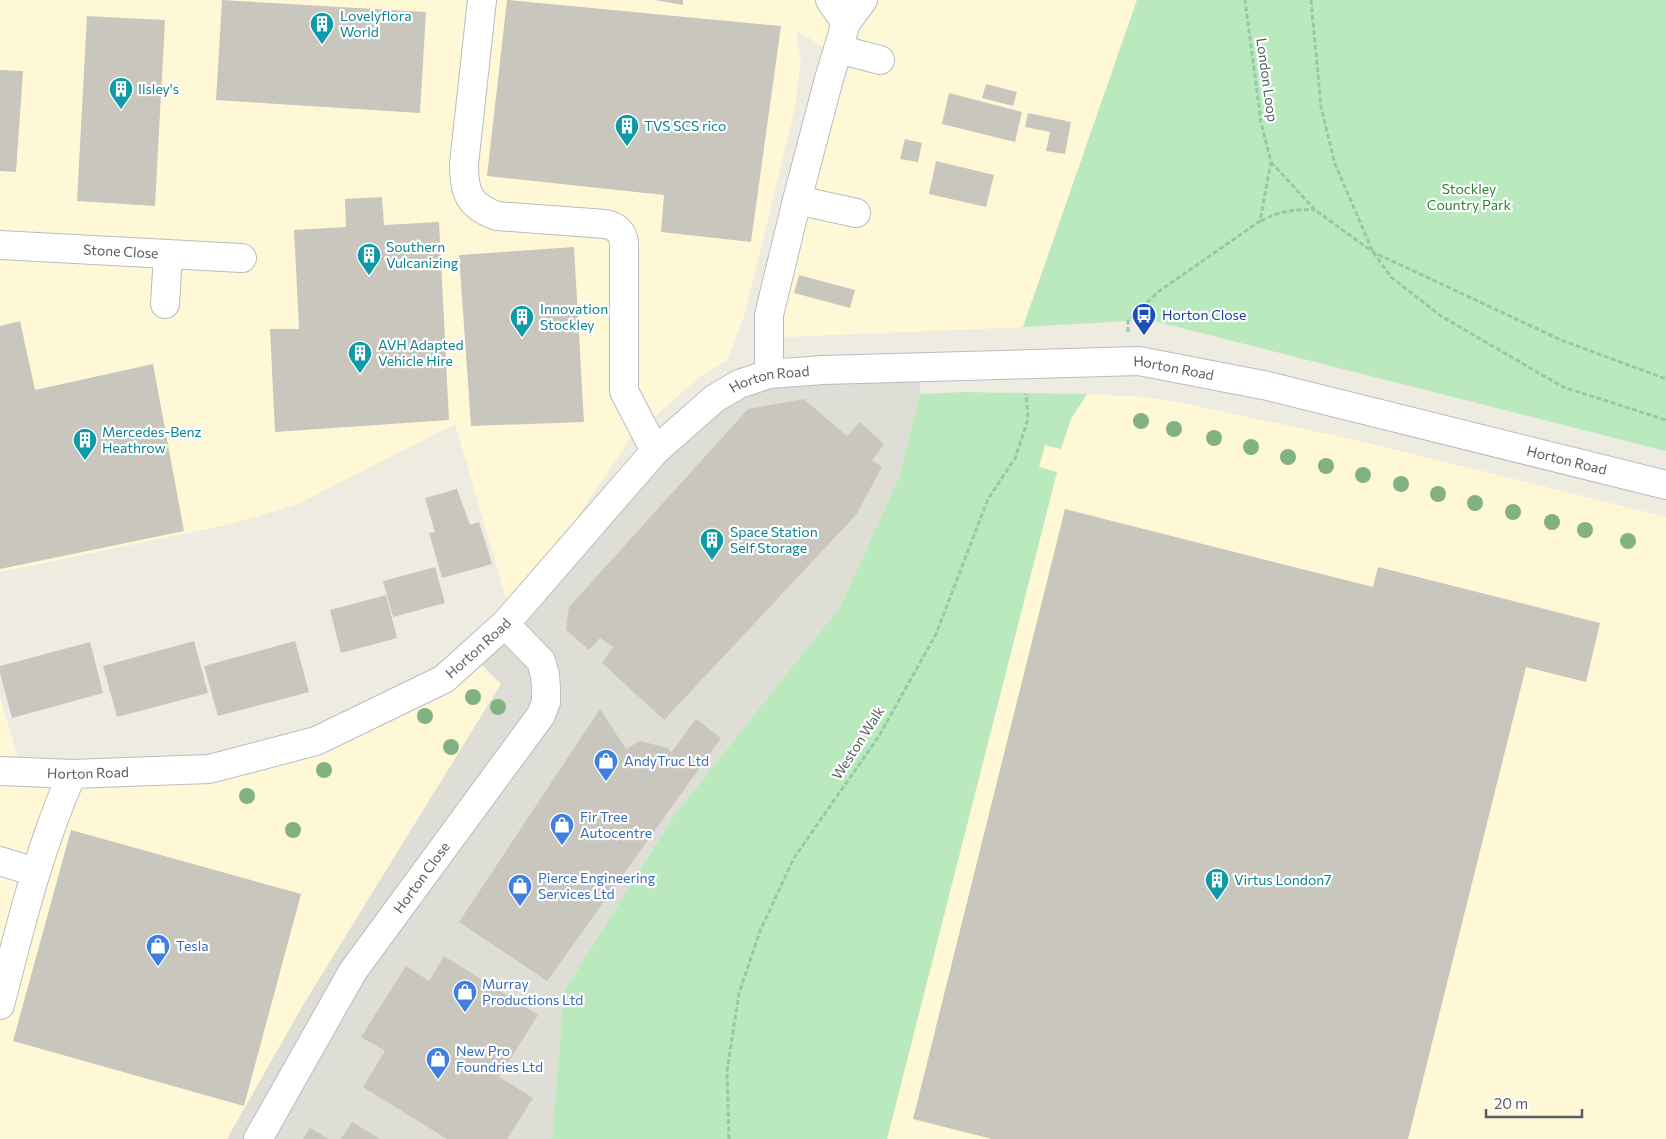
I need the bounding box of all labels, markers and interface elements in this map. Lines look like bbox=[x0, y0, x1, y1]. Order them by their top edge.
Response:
place label: Lovelyflora World bbox=[340, 7, 411, 40]
building icon: Lovelyflora World bbox=[309, 11, 335, 45]
street label: London Loop bbox=[1253, 37, 1282, 123]
building icon: Ilsley's bbox=[108, 76, 134, 110]
place label: Ilsley's bbox=[138, 80, 179, 97]
building icon: TVS SCS rico bbox=[614, 113, 640, 147]
place label: TVS SCS rico bbox=[644, 117, 726, 134]
park label: Stockley Country Park bbox=[1427, 180, 1512, 213]
place label: Southern Vulcanizing bbox=[386, 238, 459, 271]
street label: Stone Close bbox=[83, 240, 159, 262]
building icon: Southern Vulcanizing bbox=[356, 242, 382, 276]
place label: Innovation Stockley bbox=[540, 300, 608, 333]
bus stop icon: Horton Close bbox=[1131, 302, 1157, 336]
building icon: Innovation Stockley bbox=[509, 304, 535, 338]
place label: Horton Close bbox=[1162, 306, 1246, 323]
place label: AVH Adapted Vehicle Hire bbox=[378, 336, 463, 369]
building icon: AVH Adapted Vehicle Hire bbox=[347, 340, 373, 374]
street label: Horton Road bbox=[1133, 352, 1215, 383]
street label: Horton Road bbox=[726, 362, 810, 396]
place label: Mercedes-Benz Heathrow bbox=[102, 423, 202, 456]
building icon: Mercedes-Benz Heathrow bbox=[72, 427, 98, 461]
street label: Horton Road bbox=[1525, 442, 1609, 478]
place label: Space Station Self Storage bbox=[730, 523, 818, 556]
building icon: Space Station Self Storage bbox=[699, 527, 725, 561]
street label: Horton Road bbox=[442, 614, 514, 682]
street label: Weston Walk bbox=[828, 703, 888, 782]
shop icon: AndyTruc Ltd bbox=[593, 748, 619, 782]
place label: AndyTruc Ltd bbox=[624, 752, 709, 769]
street label: Horton Road bbox=[47, 763, 129, 782]
place label: Fir Tree Autocentre bbox=[580, 808, 652, 841]
shop icon: Fir Tree Autocentre bbox=[549, 812, 575, 846]
street label: Horton Close bbox=[389, 838, 453, 916]
building icon: Virtus London7 bbox=[1204, 867, 1230, 901]
place label: Pierce Engineering Services Ltd bbox=[538, 869, 656, 902]
place label: Virtus London7 bbox=[1234, 871, 1331, 888]
shop icon: Pierce Engineering Services Ltd bbox=[507, 873, 533, 907]
shop icon: Tesla bbox=[145, 933, 171, 967]
place label: Tesla bbox=[176, 937, 209, 954]
place label: Murray Productions Ltd bbox=[482, 975, 583, 1008]
shop icon: Murray Productions Ltd bbox=[452, 979, 478, 1013]
place label: New Pro Foundries Ltd bbox=[456, 1042, 543, 1075]
shop icon: New Pro Foundries Ltd bbox=[425, 1046, 451, 1080]
scale bar bbox=[1486, 1086, 1582, 1118]
text: 20 m bbox=[1494, 1094, 1528, 1112]

